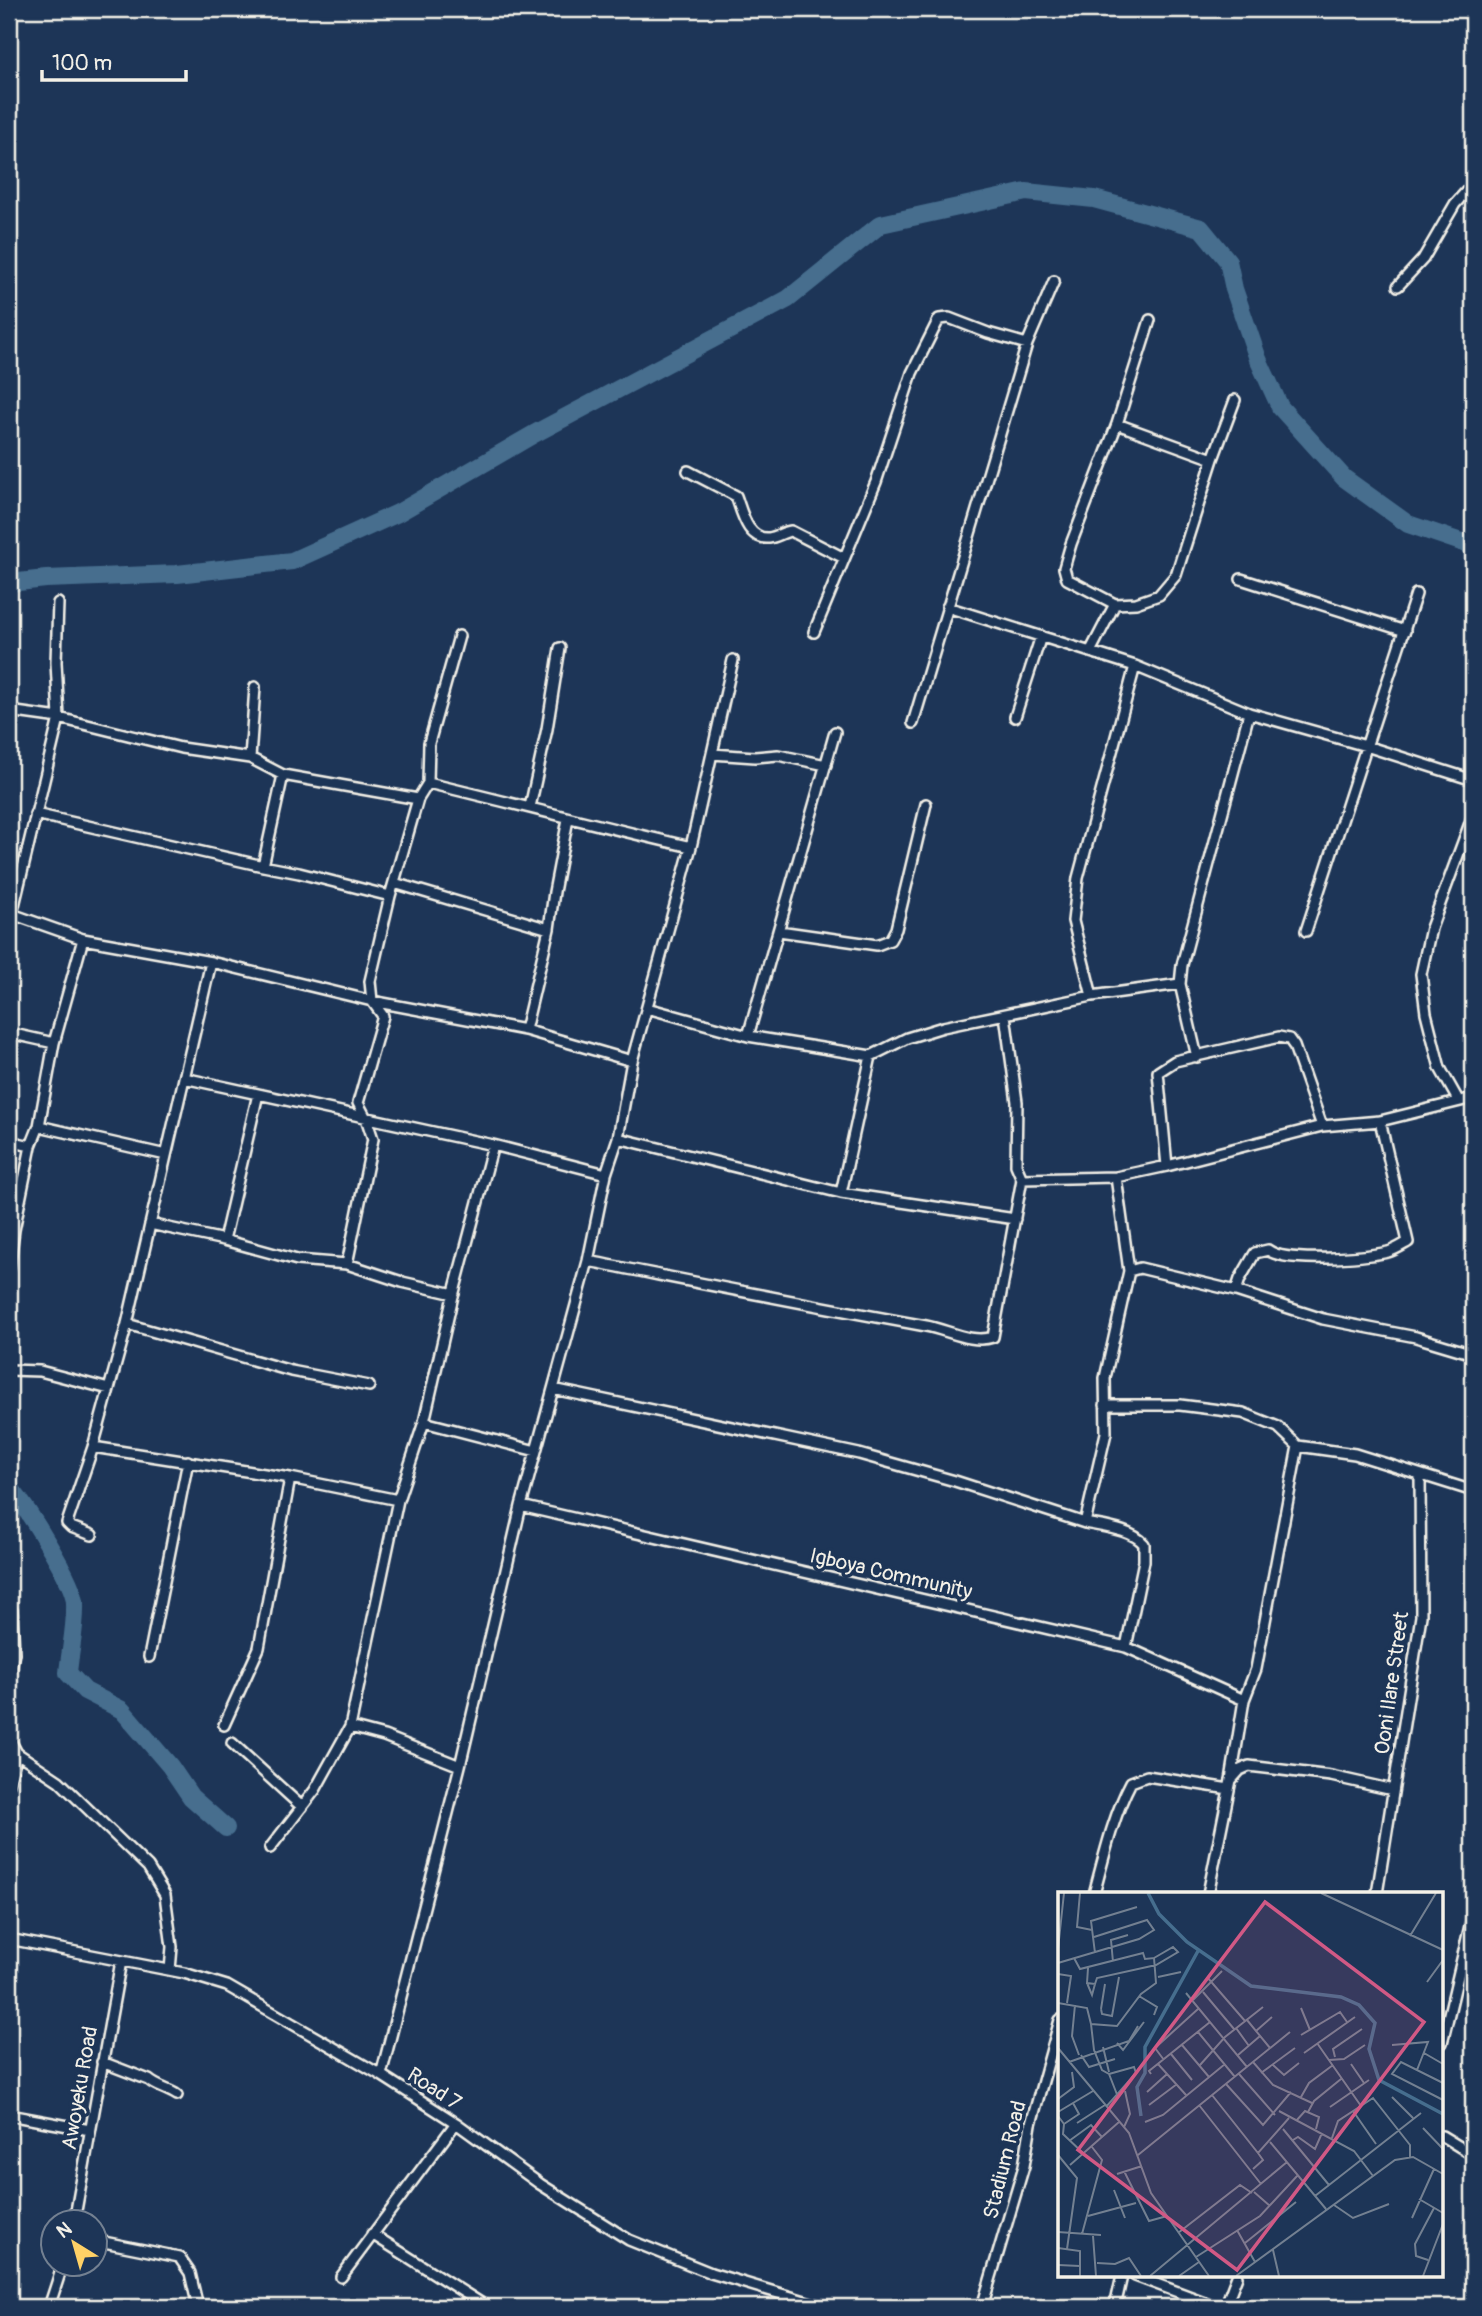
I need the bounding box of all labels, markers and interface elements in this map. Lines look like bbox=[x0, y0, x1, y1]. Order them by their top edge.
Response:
scale bar bbox=[42, 38, 186, 82]
text: 100 m bbox=[52, 50, 112, 77]
street label: Igboya Community bbox=[807, 1542, 975, 1606]
street label: Ooni Ilare Street bbox=[1369, 1609, 1415, 1756]
inset map bbox=[1058, 1892, 1444, 2278]
street label: Awoyeku Road bbox=[56, 2024, 104, 2152]
street label: Road 7 bbox=[402, 2062, 466, 2116]
street label: Stadium Road bbox=[977, 2098, 1033, 2222]
north arrow bbox=[38, 2208, 108, 2278]
text: N bbox=[52, 2217, 77, 2244]

